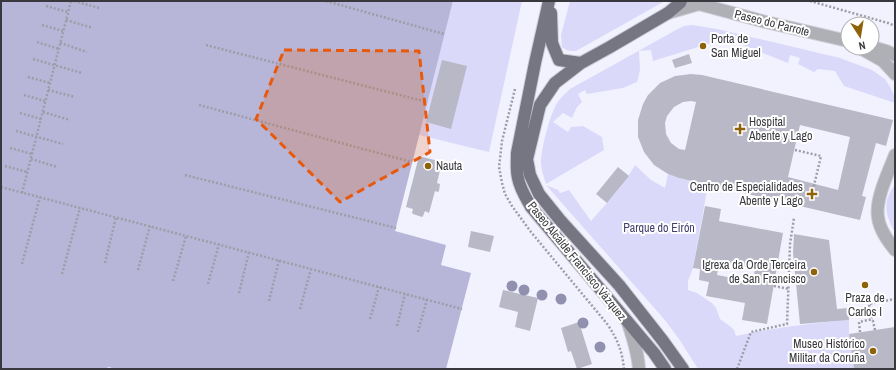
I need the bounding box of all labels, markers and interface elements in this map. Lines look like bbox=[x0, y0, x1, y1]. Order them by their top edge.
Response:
street label: Paseo do Parrote bbox=[733, 6, 811, 40]
north arrow bbox=[840, 16, 880, 56]
place label: Porta de San Miguel bbox=[711, 31, 761, 61]
text: N bbox=[857, 38, 867, 53]
marker: Porta de San Miguel bbox=[698, 41, 708, 51]
place label: Hospital Abente y Lago bbox=[748, 114, 812, 144]
marker: Hospital Abente y Lago bbox=[734, 123, 746, 135]
place label: Nauta bbox=[436, 158, 463, 174]
marker: Nauta bbox=[423, 161, 433, 171]
place label: Centro de Especialidades Abente y Lago bbox=[690, 179, 803, 209]
marker: Centro de Especialidades Abente y Lago bbox=[806, 188, 818, 200]
street label: Paseo Alcalde Francisco Vázquez bbox=[524, 198, 630, 324]
park label: Parque do Eirón bbox=[623, 220, 695, 236]
place label: Igrexa da Orde Terceira de San Francisco bbox=[702, 257, 807, 287]
marker: Igrexa da Orde Terceira de San Francisco bbox=[809, 267, 819, 277]
marker: Praza de Carlos I bbox=[860, 280, 870, 290]
place label: Praza de Carlos I bbox=[845, 290, 885, 320]
place label: Museo Histórico Militar da Coruña bbox=[789, 336, 866, 366]
marker: Museo Histórico Militar da Coruña bbox=[868, 346, 878, 356]

